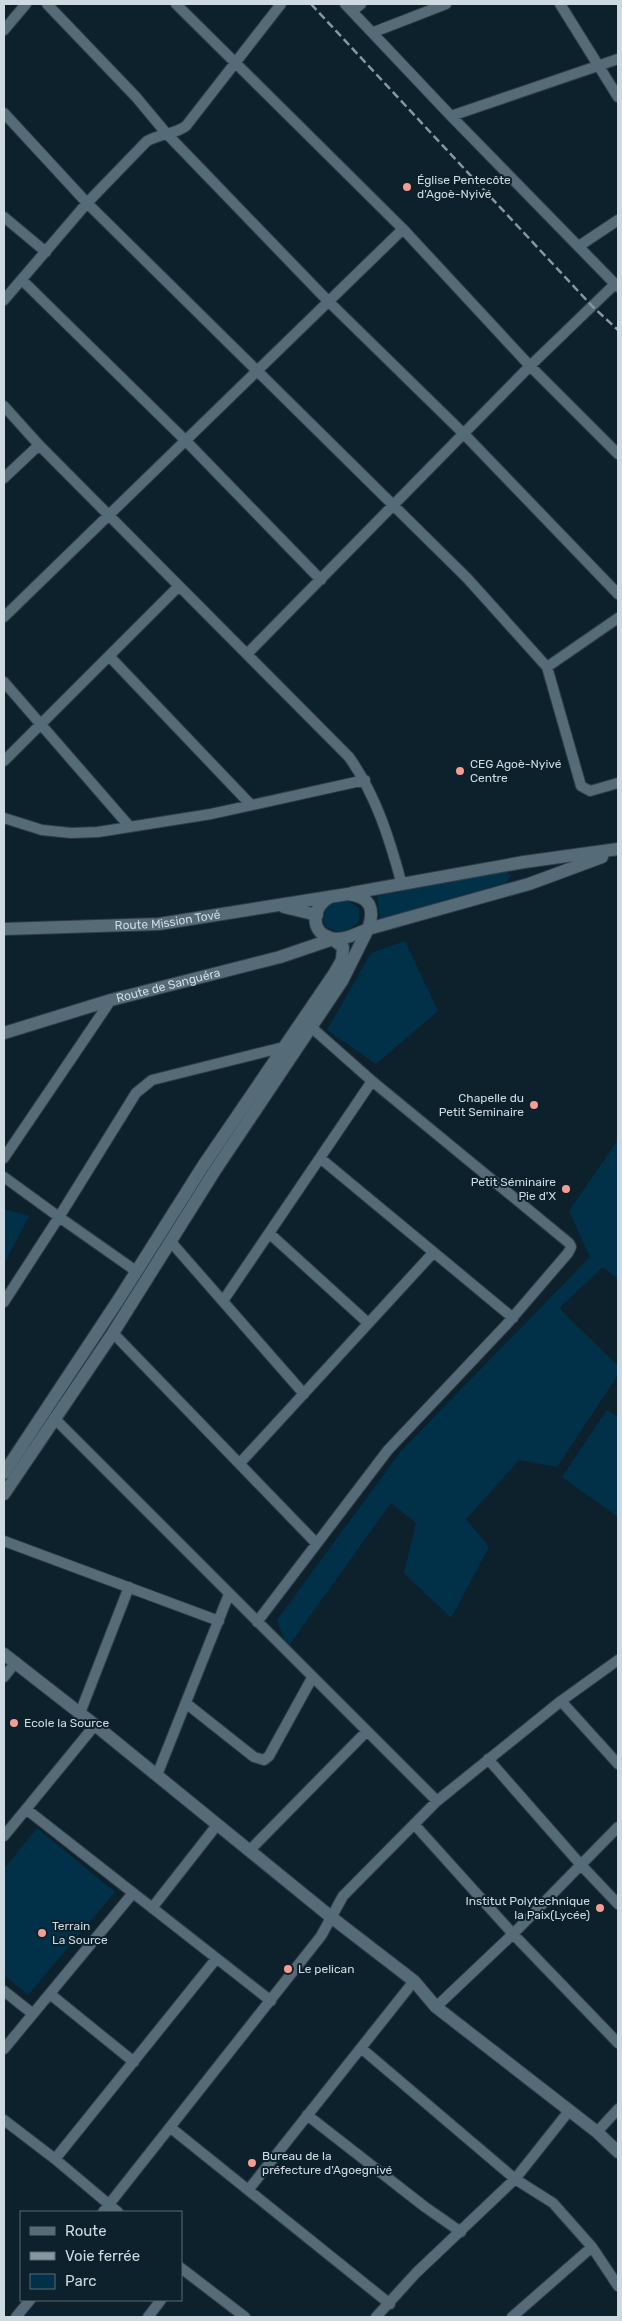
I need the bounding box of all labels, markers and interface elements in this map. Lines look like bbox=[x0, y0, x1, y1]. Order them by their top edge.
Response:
place label: Église Pentecôte d'Agoè-Nyivé bbox=[417, 173, 511, 201]
marker: Église Pentecôte d'Agoè-Nyivé bbox=[401, 181, 413, 193]
place label: CEG Agoè-Nyivé Centre bbox=[470, 757, 562, 785]
marker: CEG Agoè-Nyivé Centre bbox=[454, 765, 466, 777]
street label: Route Mission Tové bbox=[115, 907, 222, 932]
street label: Route de Sanguéra bbox=[115, 966, 222, 1005]
place label: Chapelle du Petit Seminaire bbox=[439, 1091, 524, 1119]
marker: Chapelle du Petit Seminaire bbox=[528, 1099, 540, 1111]
place label: Petit Séminaire Pie d'X bbox=[471, 1175, 556, 1203]
marker: Petit Séminaire Pie d'X bbox=[560, 1183, 572, 1195]
place label: Ecole la Source bbox=[24, 1716, 109, 1730]
marker: Ecole la Source bbox=[8, 1717, 20, 1729]
place label: Institut Polytechnique la Paix(Lycée) bbox=[466, 1894, 590, 1922]
marker: Institut Polytechnique la Paix(Lycée) bbox=[594, 1902, 606, 1914]
place label: Terrain La Source bbox=[52, 1919, 108, 1947]
marker: Terrain La Source bbox=[36, 1927, 48, 1939]
place label: Le pelican bbox=[298, 1962, 355, 1976]
marker: Le pelican bbox=[282, 1963, 294, 1975]
place label: Bureau de la préfecture d'Agoegnivé bbox=[262, 2149, 393, 2177]
marker: Bureau de la préfecture d'Agoegnivé bbox=[246, 2157, 258, 2169]
legend bbox=[20, 2211, 182, 2301]
text: Route bbox=[65, 2222, 107, 2240]
text: Voie ferrée bbox=[65, 2247, 140, 2265]
text: Parc bbox=[65, 2272, 97, 2290]

